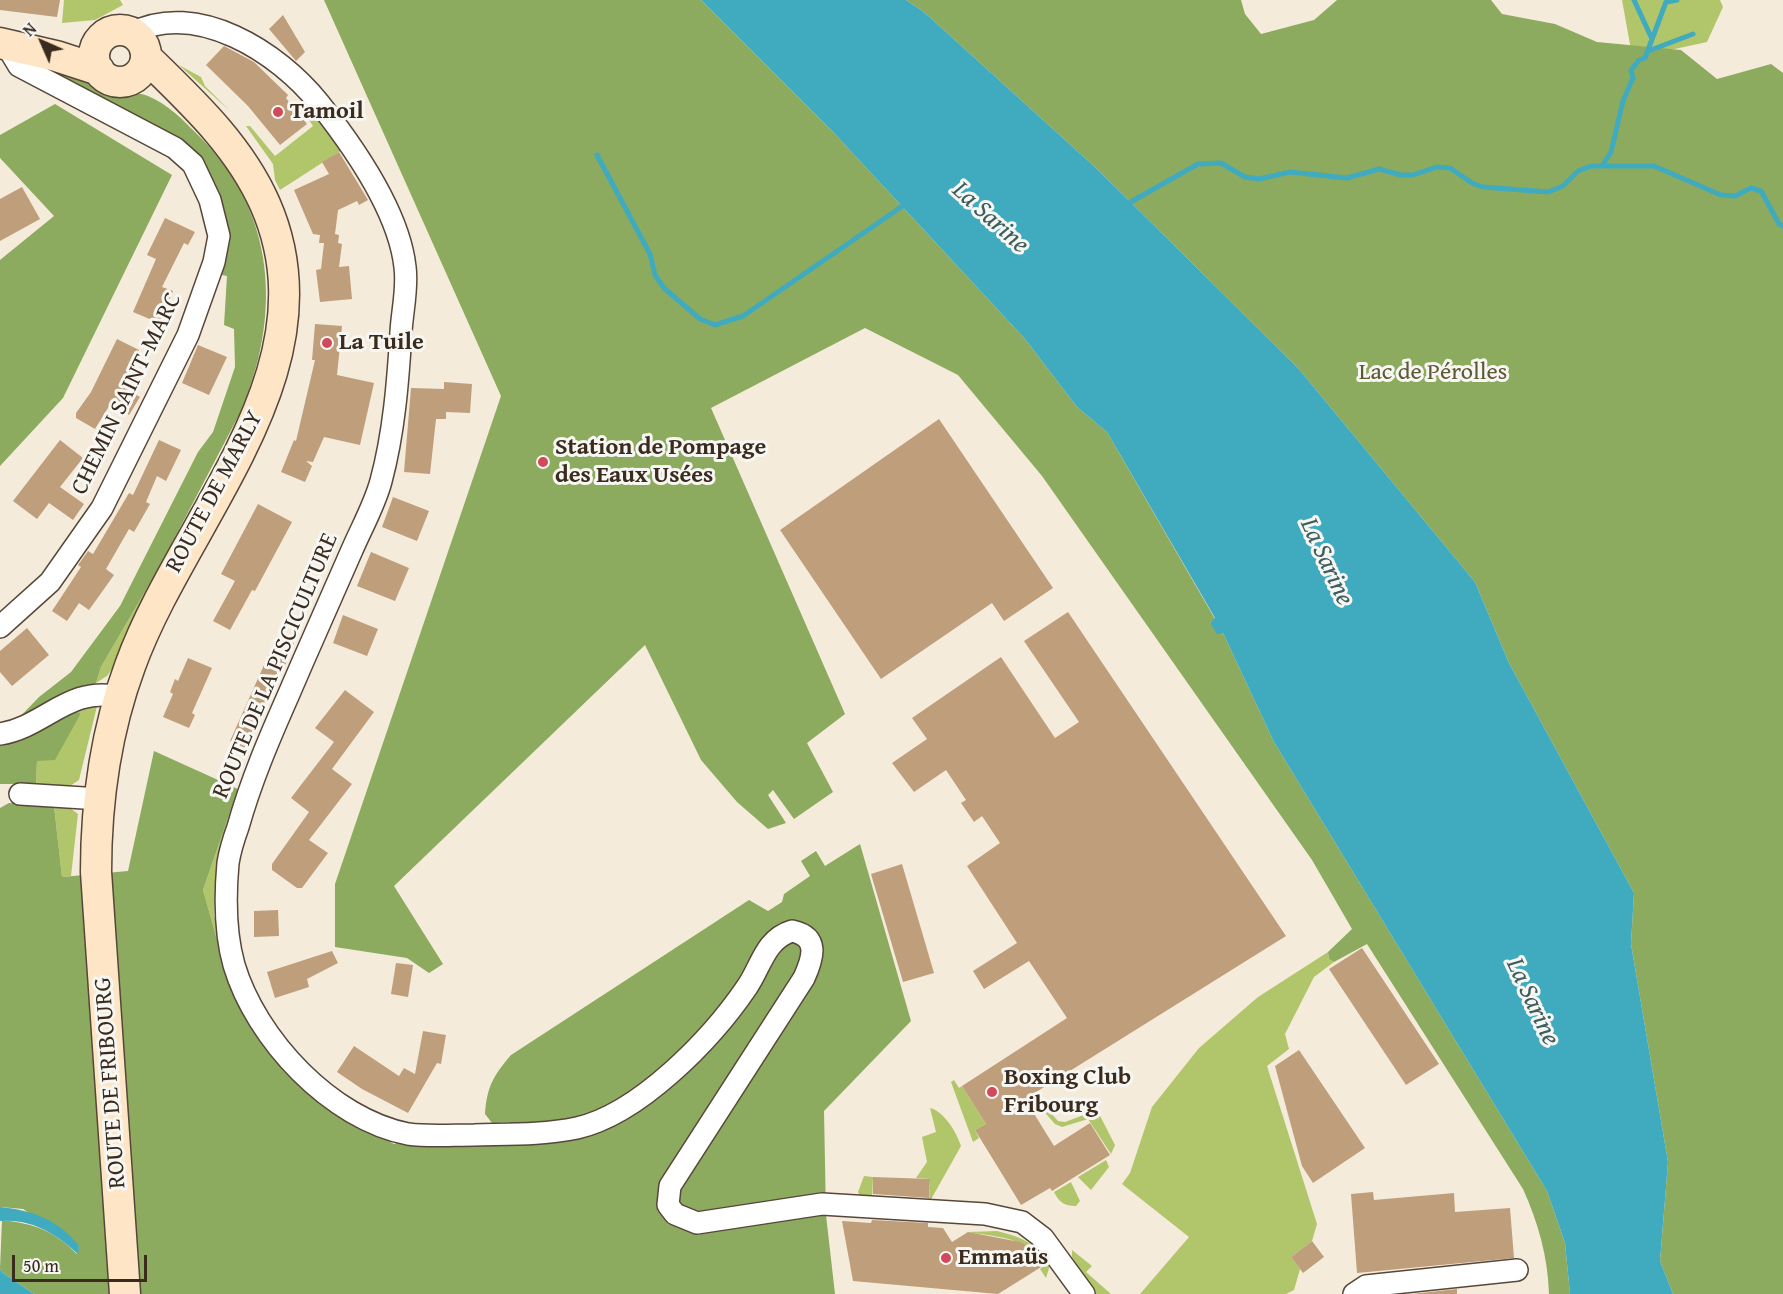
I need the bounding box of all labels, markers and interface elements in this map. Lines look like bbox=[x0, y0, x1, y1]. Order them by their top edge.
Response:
north arrow bbox=[12, 12, 72, 72]
text: N bbox=[17, 17, 42, 42]
place label: Tamoil bbox=[290, 98, 364, 126]
marker: Tamoil bbox=[271, 105, 285, 119]
water label: La Sarine bbox=[945, 175, 1035, 261]
street label: CHEMIN SAINT-MARC bbox=[66, 288, 188, 500]
place label: La Tuile bbox=[339, 329, 424, 357]
marker: La Tuile bbox=[320, 336, 334, 350]
park label: Lac de Pérolles bbox=[1359, 359, 1507, 387]
street label: ROUTE DE MARLY bbox=[160, 406, 270, 578]
place label: Station de Pompage des Eaux Usées bbox=[555, 434, 766, 490]
marker: Station de Pompage des Eaux Usées bbox=[536, 455, 550, 469]
water label: La Sarine bbox=[1292, 513, 1360, 611]
street label: ROUTE DE LA PISCICULTURE bbox=[207, 529, 345, 803]
water label: La Sarine bbox=[1498, 953, 1566, 1051]
street label: ROUTE DE FRIBOURG bbox=[89, 976, 133, 1190]
place label: Boxing Club Fribourg bbox=[1004, 1064, 1131, 1120]
marker: Boxing Club Fribourg bbox=[985, 1085, 999, 1099]
scale bar bbox=[15, 1243, 150, 1281]
place label: Emmaüs bbox=[958, 1244, 1048, 1272]
marker: Emmaüs bbox=[939, 1251, 953, 1265]
text: 50 m bbox=[23, 1252, 59, 1279]

